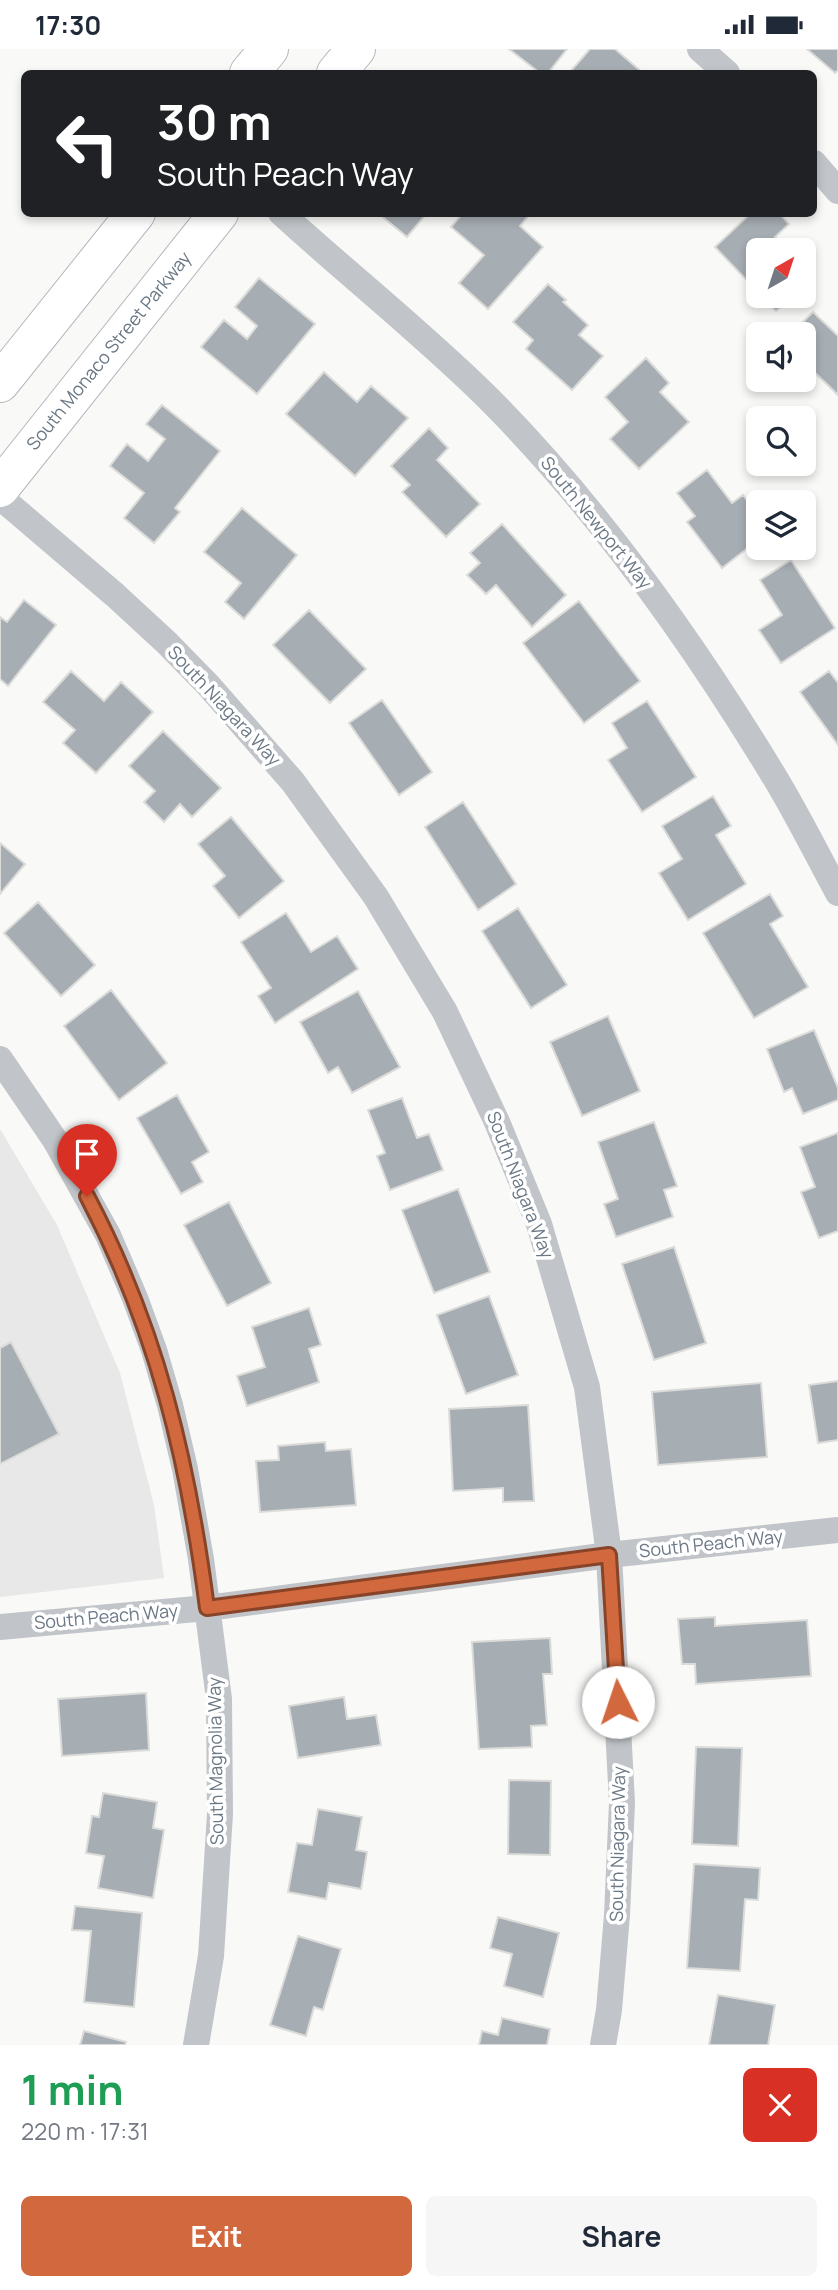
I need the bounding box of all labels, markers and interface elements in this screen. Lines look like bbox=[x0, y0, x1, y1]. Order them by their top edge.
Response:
text: 17:30 bbox=[35, 7, 101, 43]
text: 30 m bbox=[157, 88, 272, 155]
icon: left bbox=[42, 98, 133, 189]
text: South Peach Way bbox=[157, 152, 414, 196]
north arrow bbox=[746, 238, 816, 308]
map controls bbox=[746, 238, 816, 560]
street label: South Monaco Street Parkway bbox=[21, 246, 196, 455]
button: sound bbox=[746, 322, 816, 392]
button: search bbox=[746, 406, 816, 476]
street label: South Newport Way bbox=[536, 451, 658, 594]
button: layers bbox=[746, 490, 816, 560]
street label: South Niagara Way bbox=[163, 640, 287, 771]
street label: South Niagara Way bbox=[482, 1108, 560, 1262]
pin bbox=[57, 1124, 117, 1196]
icon: arrive bbox=[68, 1135, 106, 1173]
street label: South Peach Way bbox=[638, 1523, 784, 1562]
street label: South Peach Way bbox=[33, 1598, 179, 1634]
position arrow bbox=[581, 1665, 655, 1739]
street label: South Magnolia Way bbox=[202, 1676, 228, 1845]
street label: South Niagara Way bbox=[604, 1765, 630, 1922]
text: 1 min bbox=[21, 2060, 124, 2118]
button: close bbox=[743, 2068, 817, 2142]
text: 220 m · 17:31 bbox=[21, 2115, 149, 2147]
button: Exit bbox=[21, 2196, 412, 2276]
button: Share bbox=[426, 2196, 817, 2276]

